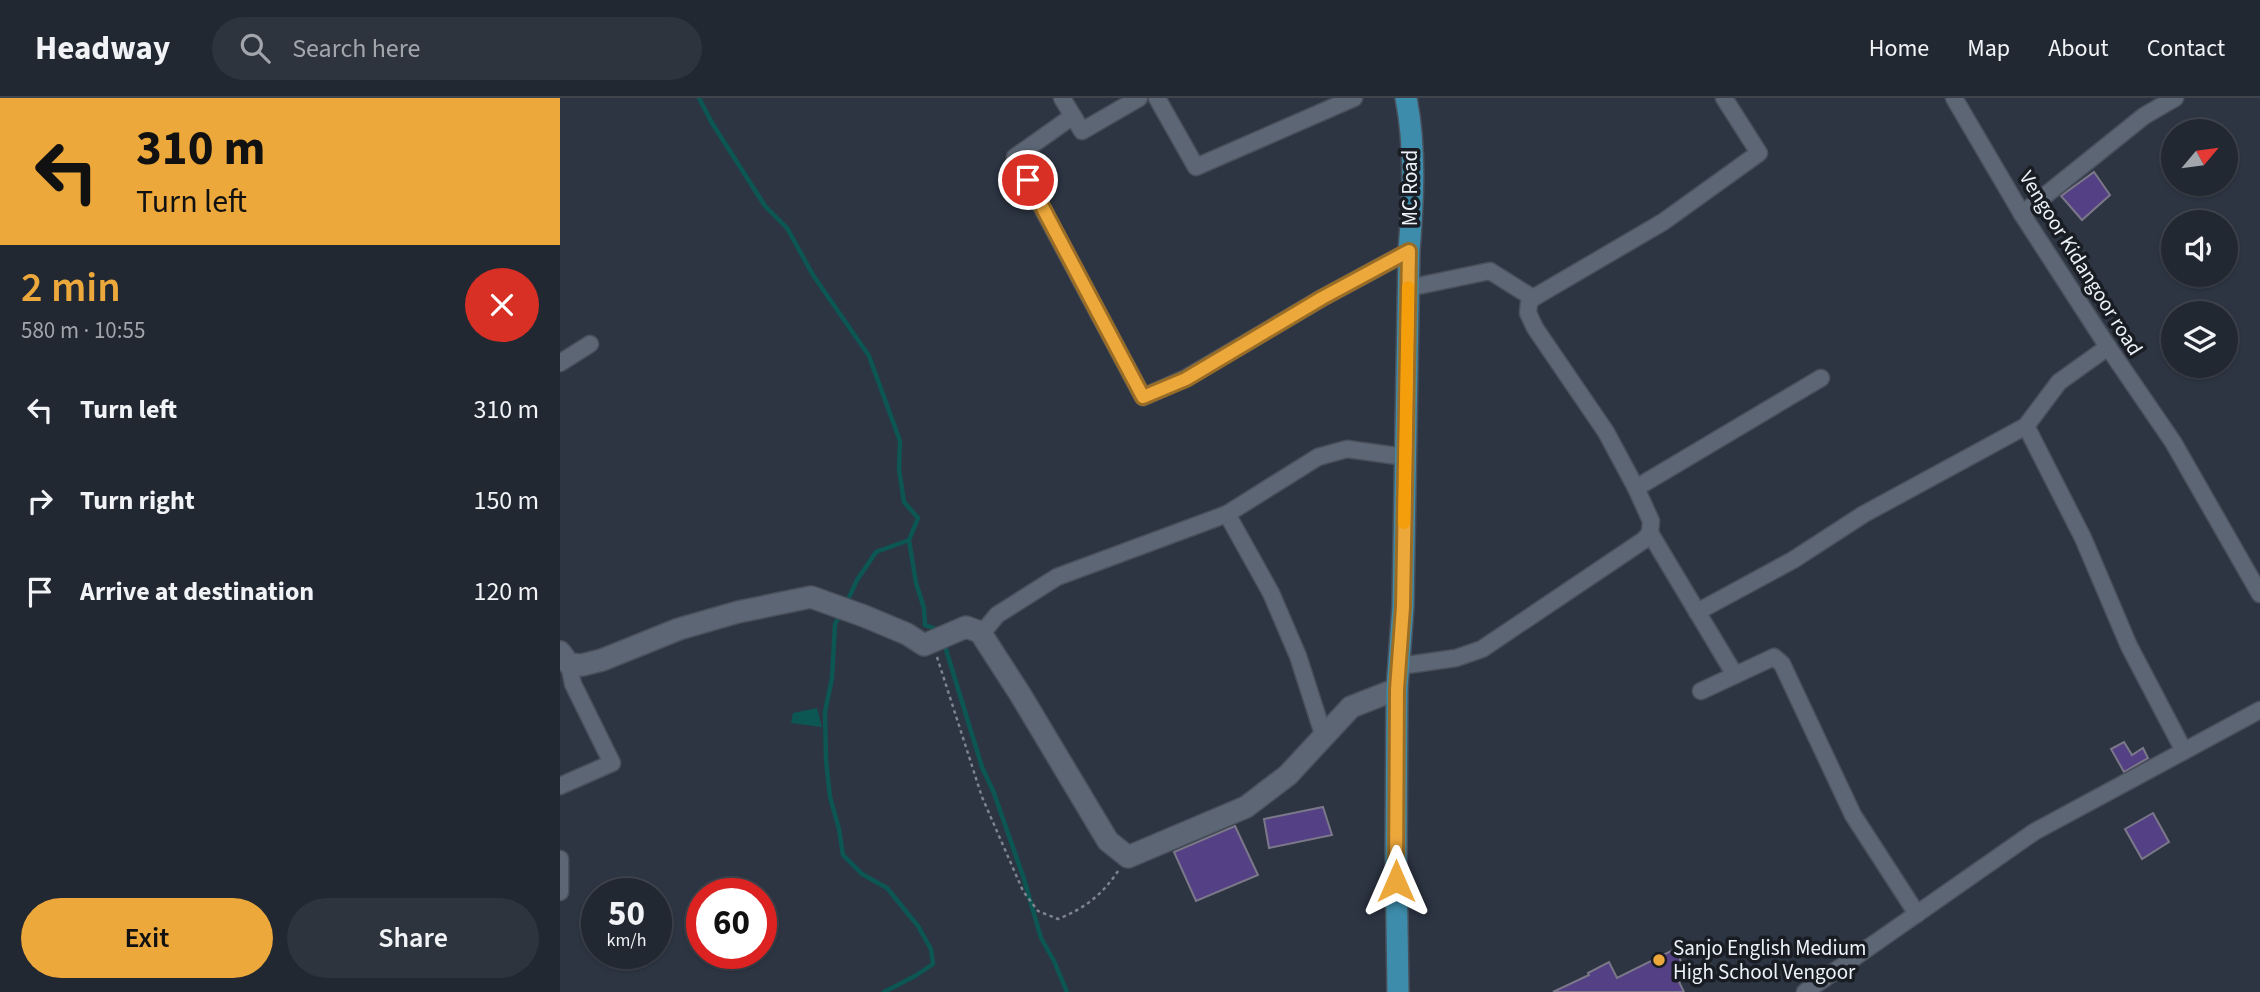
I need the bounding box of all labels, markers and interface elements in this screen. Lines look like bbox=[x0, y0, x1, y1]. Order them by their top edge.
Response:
search box bbox=[212, 17, 702, 80]
text: Headway bbox=[35, 25, 170, 72]
icon: search bbox=[236, 29, 274, 67]
text: Search here bbox=[292, 30, 420, 67]
text: Home bbox=[1869, 31, 1929, 66]
text: Map bbox=[1967, 31, 2010, 66]
text: About bbox=[2048, 31, 2109, 66]
text: Contact bbox=[2147, 31, 2225, 66]
text: 310 m bbox=[136, 114, 265, 184]
north arrow bbox=[2161, 119, 2238, 196]
map controls bbox=[2161, 119, 2238, 378]
icon: left bbox=[21, 126, 112, 217]
pin bbox=[998, 150, 1058, 210]
street label: MC Road bbox=[1395, 150, 1425, 226]
icon: arrive bbox=[1009, 161, 1047, 199]
street label: Vengoor Kidangoor road bbox=[2012, 165, 2150, 361]
text: Turn left bbox=[136, 179, 247, 225]
button: sound bbox=[2161, 210, 2238, 287]
text: 2 min bbox=[21, 258, 121, 318]
button: close bbox=[465, 268, 539, 342]
button: layers bbox=[2161, 301, 2238, 378]
text: 580 m · 10:55 bbox=[21, 314, 145, 347]
icon: left bbox=[21, 391, 59, 429]
text: Turn left bbox=[80, 391, 177, 428]
text: 310 m bbox=[473, 391, 539, 428]
icon: right bbox=[21, 482, 59, 520]
text: Turn right bbox=[80, 482, 195, 519]
text: 150 m bbox=[473, 482, 539, 519]
icon: arrive bbox=[21, 573, 59, 611]
text: Arrive at destination bbox=[80, 573, 314, 610]
text: 120 m bbox=[473, 573, 539, 610]
position arrow bbox=[1359, 844, 1433, 918]
speed limit sign: 60 bbox=[686, 878, 777, 969]
text: 50 bbox=[608, 889, 645, 939]
button: Exit bbox=[21, 898, 273, 978]
button: Share bbox=[287, 898, 539, 978]
text: km/h bbox=[607, 928, 646, 953]
place label: Sanjo English Medium High School Vengoor bbox=[1673, 933, 1866, 987]
marker: Sanjo English Medium High School Vengoor bbox=[1651, 952, 1667, 968]

